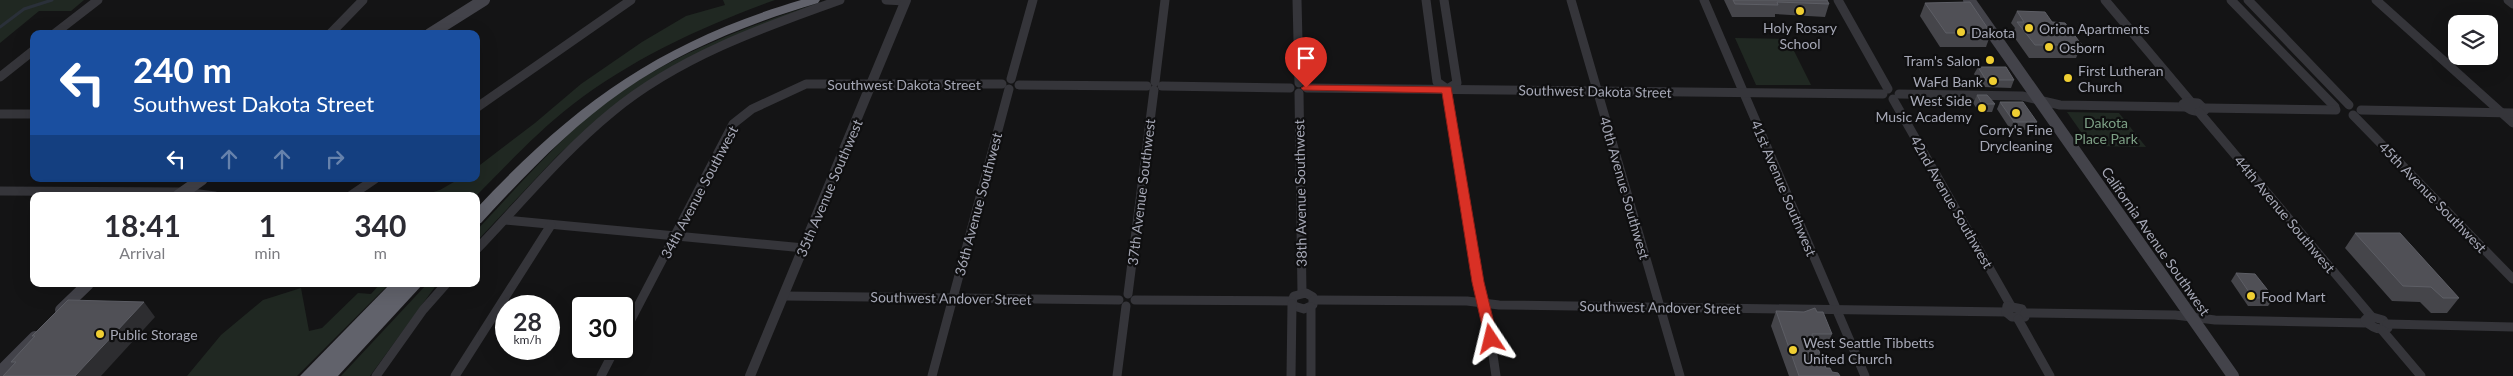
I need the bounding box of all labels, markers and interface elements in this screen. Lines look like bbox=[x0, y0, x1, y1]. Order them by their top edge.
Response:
marker: Holy Rosary School bbox=[1794, 5, 1806, 17]
map controls bbox=[2448, 15, 2498, 65]
button: layers bbox=[2448, 15, 2498, 65]
place label: Holy Rosary School bbox=[1763, 19, 1838, 52]
place label: Orion Apartments bbox=[2039, 20, 2149, 37]
marker: Orion Apartments bbox=[2023, 22, 2035, 34]
place label: Dakota bbox=[1971, 24, 2015, 41]
marker: Dakota bbox=[1955, 26, 1967, 38]
pin bbox=[1285, 37, 1327, 88]
place label: Osborn bbox=[2059, 39, 2105, 56]
marker: Osborn bbox=[2043, 41, 2055, 53]
icon: arrive bbox=[1292, 44, 1320, 72]
text: 240 m bbox=[133, 48, 232, 90]
icon: left bbox=[50, 50, 115, 115]
place label: Tram's Salon bbox=[1904, 52, 1980, 69]
marker: Tram's Salon bbox=[1984, 54, 1996, 66]
place label: First Lutheran Church bbox=[2078, 62, 2164, 95]
marker: First Lutheran Church bbox=[2062, 72, 2074, 84]
place label: WaFd Bank bbox=[1913, 73, 1984, 90]
marker: WaFd Bank bbox=[1987, 75, 1999, 87]
street label: Southwest Dakota Street bbox=[827, 76, 981, 93]
street label: Southwest Dakota Street bbox=[1518, 81, 1672, 101]
text: Southwest Dakota Street bbox=[133, 90, 374, 117]
place label: West Side Music Academy bbox=[1875, 92, 1973, 125]
marker: West Side Music Academy bbox=[1976, 102, 1988, 114]
marker: Corry's Fine Drycleaning bbox=[2010, 107, 2022, 119]
park label: Dakota Place Park bbox=[2074, 114, 2139, 147]
street label: 40th Avenue Southwest bbox=[1596, 115, 1654, 261]
street label: 35th Avenue Southwest bbox=[792, 117, 866, 259]
street label: 37th Avenue Southwest bbox=[1124, 118, 1158, 266]
street label: 41st Avenue Southwest bbox=[1748, 118, 1820, 258]
street label: 38th Avenue Southwest bbox=[1290, 119, 1310, 267]
place label: Corry's Fine Drycleaning bbox=[1979, 121, 2053, 154]
street label: 34th Avenue Southwest bbox=[657, 123, 741, 261]
street label: 36th Avenue Southwest bbox=[951, 131, 1005, 277]
street label: 42nd Avenue Southwest bbox=[1907, 133, 1997, 271]
street label: 45th Avenue Southwest bbox=[2376, 138, 2490, 256]
icon: left bbox=[162, 145, 190, 173]
icon: ahead bbox=[215, 145, 243, 173]
icon: ahead bbox=[268, 145, 296, 173]
icon: right bbox=[321, 145, 349, 173]
street label: 44th Avenue Southwest bbox=[2231, 152, 2339, 276]
street label: California Avenue Southwest bbox=[2098, 163, 2214, 319]
text: 18:41 bbox=[104, 207, 181, 243]
text: 1 bbox=[259, 207, 276, 243]
text: 340 bbox=[354, 207, 406, 243]
text: Arrival bbox=[119, 243, 165, 262]
text: min bbox=[255, 243, 281, 262]
text: m bbox=[374, 243, 387, 262]
street label: Southwest Andover Street bbox=[870, 288, 1032, 308]
place label: Food Mart bbox=[2261, 288, 2325, 305]
marker: Food Mart bbox=[2245, 290, 2257, 302]
speed limit sign: 30 bbox=[570, 295, 635, 360]
street label: Southwest Andover Street bbox=[1579, 297, 1741, 317]
text: 28 bbox=[513, 306, 542, 336]
position arrow bbox=[1464, 312, 1516, 364]
place label: Public Storage bbox=[110, 326, 198, 343]
marker: Public Storage bbox=[94, 328, 106, 340]
text: km/h bbox=[513, 332, 542, 347]
place label: West Seattle Tibbetts United Church bbox=[1803, 334, 1934, 367]
marker: West Seattle Tibbetts United Church bbox=[1787, 344, 1799, 356]

